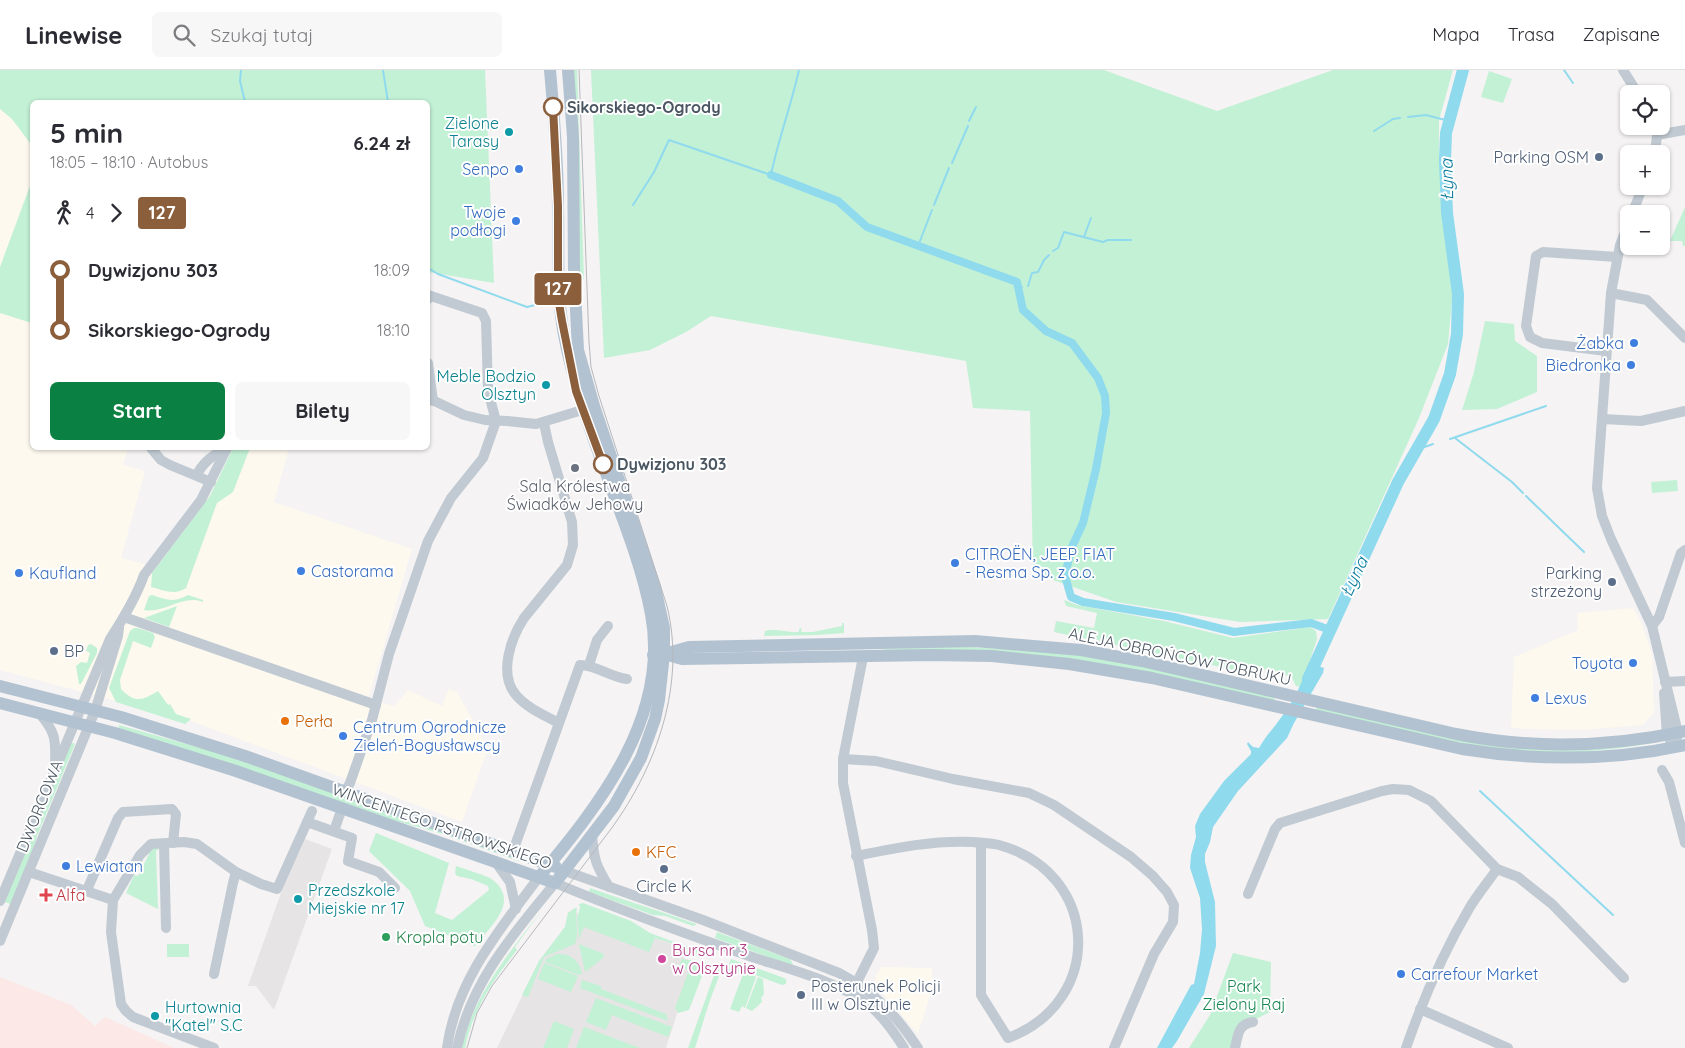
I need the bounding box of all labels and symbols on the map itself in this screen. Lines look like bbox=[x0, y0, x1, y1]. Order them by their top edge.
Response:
marker: Sikorskiego-Ogrody bbox=[543, 97, 563, 117]
place label: Sikorskiego-Ogrody bbox=[567, 97, 721, 117]
place label: Zielone Tarasy bbox=[445, 113, 499, 151]
marker: Zielone Tarasy bbox=[503, 126, 515, 138]
place label: Parking OSM bbox=[1494, 147, 1589, 167]
marker: Parking OSM bbox=[1593, 151, 1605, 163]
water label: Łyna bbox=[1435, 158, 1458, 201]
place label: Senpo bbox=[462, 159, 509, 179]
marker: Senpo bbox=[513, 163, 525, 175]
place label: Twoje podłogi bbox=[450, 202, 506, 240]
marker: Twoje podłogi bbox=[510, 215, 522, 227]
line badge: 127 bbox=[529, 273, 587, 305]
place label: Żabka bbox=[1576, 333, 1624, 353]
marker: Żabka bbox=[1628, 337, 1640, 349]
place label: Biedronka bbox=[1546, 355, 1621, 375]
marker: Biedronka bbox=[1625, 359, 1637, 371]
place label: Meble Bodzio Olsztyn bbox=[437, 366, 536, 404]
marker: Meble Bodzio Olsztyn bbox=[540, 379, 552, 391]
marker: Dywizjonu 303 bbox=[593, 454, 613, 474]
place label: Dywizjonu 303 bbox=[617, 454, 726, 474]
marker: Sala Królestwa Świadków Jehowy bbox=[569, 462, 581, 474]
place label: Sala Królestwa Świadków Jehowy bbox=[507, 476, 643, 514]
place label: CITROËN, JEEP, FIAT - Resma Sp. z o.o. bbox=[965, 544, 1115, 582]
water label: Łyna bbox=[1334, 552, 1373, 601]
marker: CITROËN, JEEP, FIAT - Resma Sp. z o.o. bbox=[949, 557, 961, 569]
place label: Castorama bbox=[311, 561, 394, 581]
place label: Kaufland bbox=[29, 563, 97, 583]
place label: Parking strzeżony bbox=[1531, 563, 1602, 601]
marker: Castorama bbox=[295, 565, 307, 577]
marker: Kaufland bbox=[13, 567, 25, 579]
marker: Parking strzeżony bbox=[1606, 576, 1618, 588]
street label: ALEJA OBROŃCÓW TOBRUKU bbox=[1067, 623, 1293, 689]
place label: BP bbox=[64, 641, 84, 661]
marker: BP bbox=[48, 645, 60, 657]
place label: Toyota bbox=[1572, 653, 1623, 673]
marker: Toyota bbox=[1627, 657, 1639, 669]
place label: Lexus bbox=[1545, 688, 1587, 708]
marker: Lexus bbox=[1529, 692, 1541, 704]
place label: Perła bbox=[295, 711, 333, 731]
marker: Perła bbox=[279, 715, 291, 727]
place label: Centrum Ogrodnicze Zieleń-Bogusławscy bbox=[353, 717, 506, 755]
marker: Centrum Ogrodnicze Zieleń-Bogusławscy bbox=[337, 730, 349, 742]
street label: DWORCOWA bbox=[11, 757, 67, 855]
street label: WINCENTEGO PSTROWSKIEGO bbox=[329, 779, 555, 873]
place label: KFC bbox=[646, 842, 676, 862]
marker: KFC bbox=[630, 846, 642, 858]
place label: Lewiatan bbox=[76, 856, 143, 876]
marker: Lewiatan bbox=[60, 860, 72, 872]
marker: Circle K bbox=[658, 863, 670, 875]
place label: Circle K bbox=[636, 876, 692, 896]
place label: Przedszkole Miejskie nr 17 bbox=[308, 880, 405, 918]
place label: Alfa bbox=[56, 885, 86, 905]
marker: Alfa bbox=[40, 889, 52, 901]
marker: Przedszkole Miejskie nr 17 bbox=[292, 893, 304, 905]
place label: Kropla potu bbox=[396, 927, 483, 947]
marker: Kropla potu bbox=[380, 931, 392, 943]
place label: Bursa nr 3 w Olsztynie bbox=[672, 940, 756, 978]
marker: Bursa nr 3 w Olsztynie bbox=[656, 953, 668, 965]
place label: Carrefour Market bbox=[1411, 964, 1538, 984]
marker: Carrefour Market bbox=[1395, 968, 1407, 980]
place label: Posterunek Policji III w Olsztynie bbox=[811, 976, 941, 1014]
park label: Park Zielony Raj bbox=[1202, 976, 1286, 1014]
marker: Posterunek Policji III w Olsztynie bbox=[795, 989, 807, 1001]
place label: Hurtownia "Katel" S.C bbox=[165, 997, 243, 1035]
marker: Hurtownia "Katel" S.C bbox=[149, 1010, 161, 1022]

